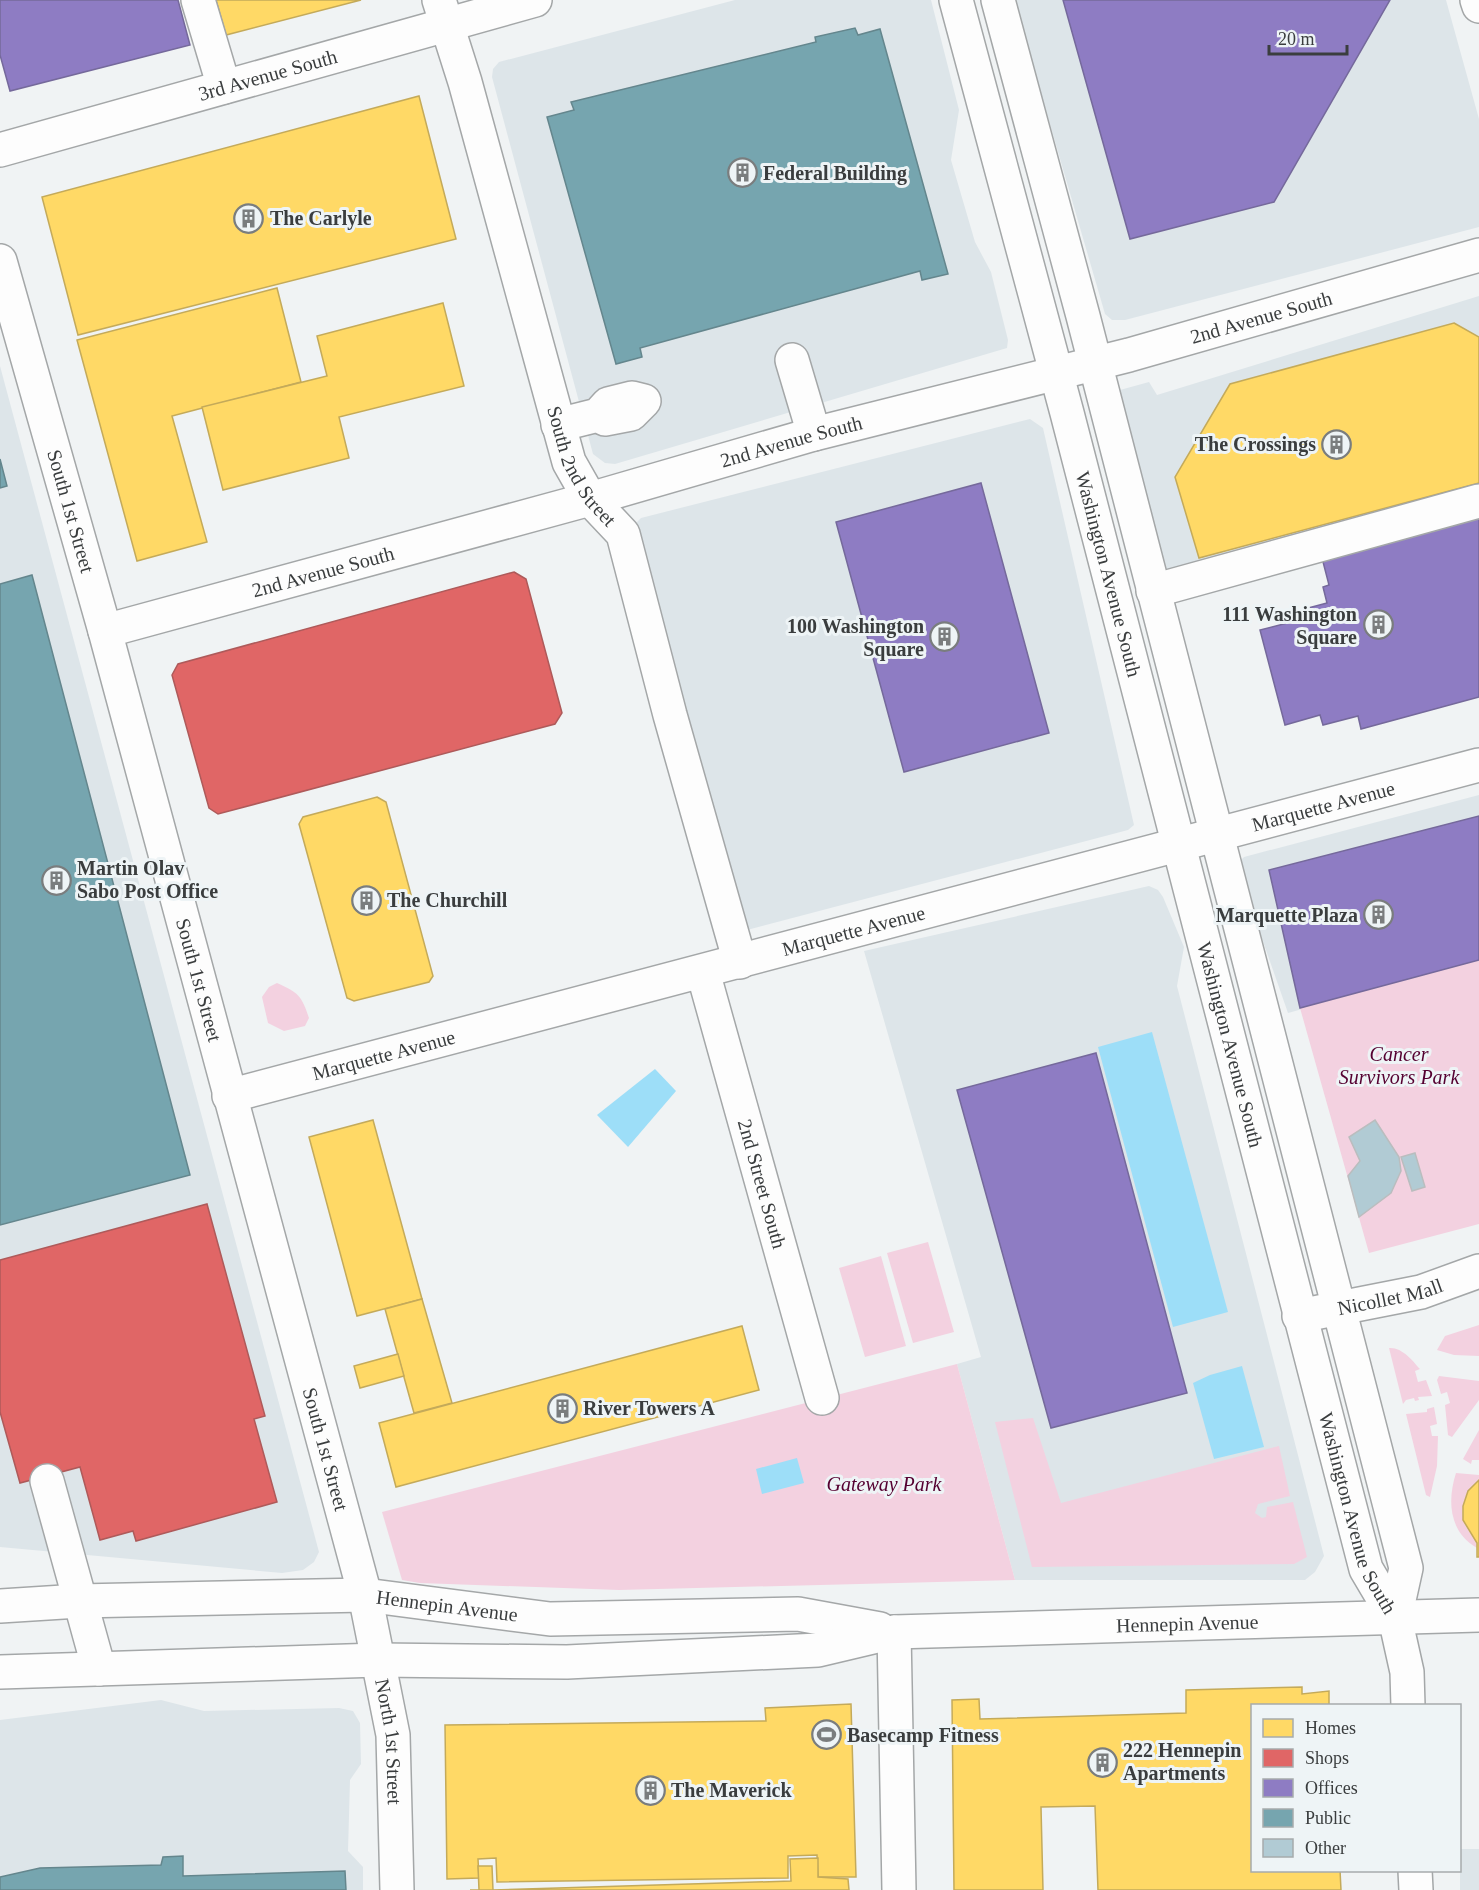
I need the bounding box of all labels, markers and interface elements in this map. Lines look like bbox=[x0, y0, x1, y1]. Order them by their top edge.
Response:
scale bar bbox=[1269, 18, 1347, 56]
text: 20 m bbox=[1278, 29, 1315, 49]
street label: 3rd Avenue South bbox=[196, 45, 340, 105]
building icon: Federal Building bbox=[726, 157, 758, 189]
place label: Federal Building bbox=[763, 162, 907, 185]
building icon: The Carlyle bbox=[233, 202, 265, 234]
place label: The Carlyle bbox=[270, 207, 372, 230]
street label: 2nd Avenue South bbox=[1188, 287, 1334, 348]
street label: South 2nd Street bbox=[543, 403, 621, 531]
street label: 2nd Avenue South bbox=[718, 411, 864, 472]
building icon: The Crossings bbox=[1321, 428, 1353, 460]
place label: The Crossings bbox=[1195, 433, 1316, 456]
street label: South 1st Street bbox=[43, 447, 99, 576]
street label: Washington Avenue South bbox=[1072, 469, 1146, 679]
street label: 2nd Avenue South bbox=[250, 542, 397, 601]
place label: 111 Washington Square bbox=[1222, 603, 1357, 649]
building icon: 111 Washington Square bbox=[1362, 609, 1394, 641]
place label: 100 Washington Square bbox=[787, 615, 924, 661]
building icon: 100 Washington Square bbox=[929, 621, 961, 653]
street label: Marquette Avenue bbox=[1249, 777, 1397, 836]
place label: Martin Olav Sabo Post Office bbox=[77, 857, 218, 902]
building icon: Martin Olav Sabo Post Office bbox=[40, 864, 72, 896]
building icon: The Churchill bbox=[350, 884, 382, 916]
place label: The Churchill bbox=[387, 889, 508, 911]
building icon: Marquette Plaza bbox=[1363, 899, 1395, 931]
street label: Marquette Avenue bbox=[780, 901, 927, 960]
place label: Marquette Plaza bbox=[1216, 904, 1358, 927]
street label: South 1st Street bbox=[172, 916, 226, 1044]
street label: Washington Avenue South bbox=[1193, 939, 1267, 1150]
street label: Marquette Avenue bbox=[310, 1026, 458, 1084]
park label: Cancer Survivors Park bbox=[1339, 1043, 1460, 1088]
street label: 2nd Street South bbox=[734, 1117, 791, 1251]
street label: Nicollet Mall bbox=[1335, 1274, 1446, 1319]
street label: South 1st Street bbox=[299, 1385, 353, 1514]
building icon: River Towers A bbox=[546, 1392, 578, 1424]
place label: River Towers A bbox=[583, 1397, 715, 1419]
street label: Washington Avenue South bbox=[1315, 1410, 1401, 1618]
park label: Gateway Park bbox=[827, 1473, 943, 1496]
street label: Hennepin Avenue bbox=[375, 1586, 519, 1626]
street label: Hennepin Avenue bbox=[1116, 1610, 1259, 1637]
street label: North 1st Street bbox=[371, 1677, 406, 1805]
legend bbox=[1251, 1704, 1461, 1872]
text: Homes bbox=[1305, 1718, 1356, 1738]
sports icon: Basecamp Fitness bbox=[810, 1719, 842, 1751]
place label: Basecamp Fitness bbox=[847, 1724, 999, 1747]
place label: 222 Hennepin Apartments bbox=[1123, 1739, 1241, 1785]
building icon: 222 Hennepin Apartments bbox=[1086, 1746, 1118, 1778]
text: Shops bbox=[1305, 1748, 1349, 1768]
building icon: The Maverick bbox=[634, 1774, 666, 1806]
text: Offices bbox=[1305, 1778, 1358, 1798]
place label: The Maverick bbox=[671, 1779, 792, 1801]
text: Public bbox=[1305, 1808, 1351, 1828]
text: Other bbox=[1305, 1838, 1346, 1858]

